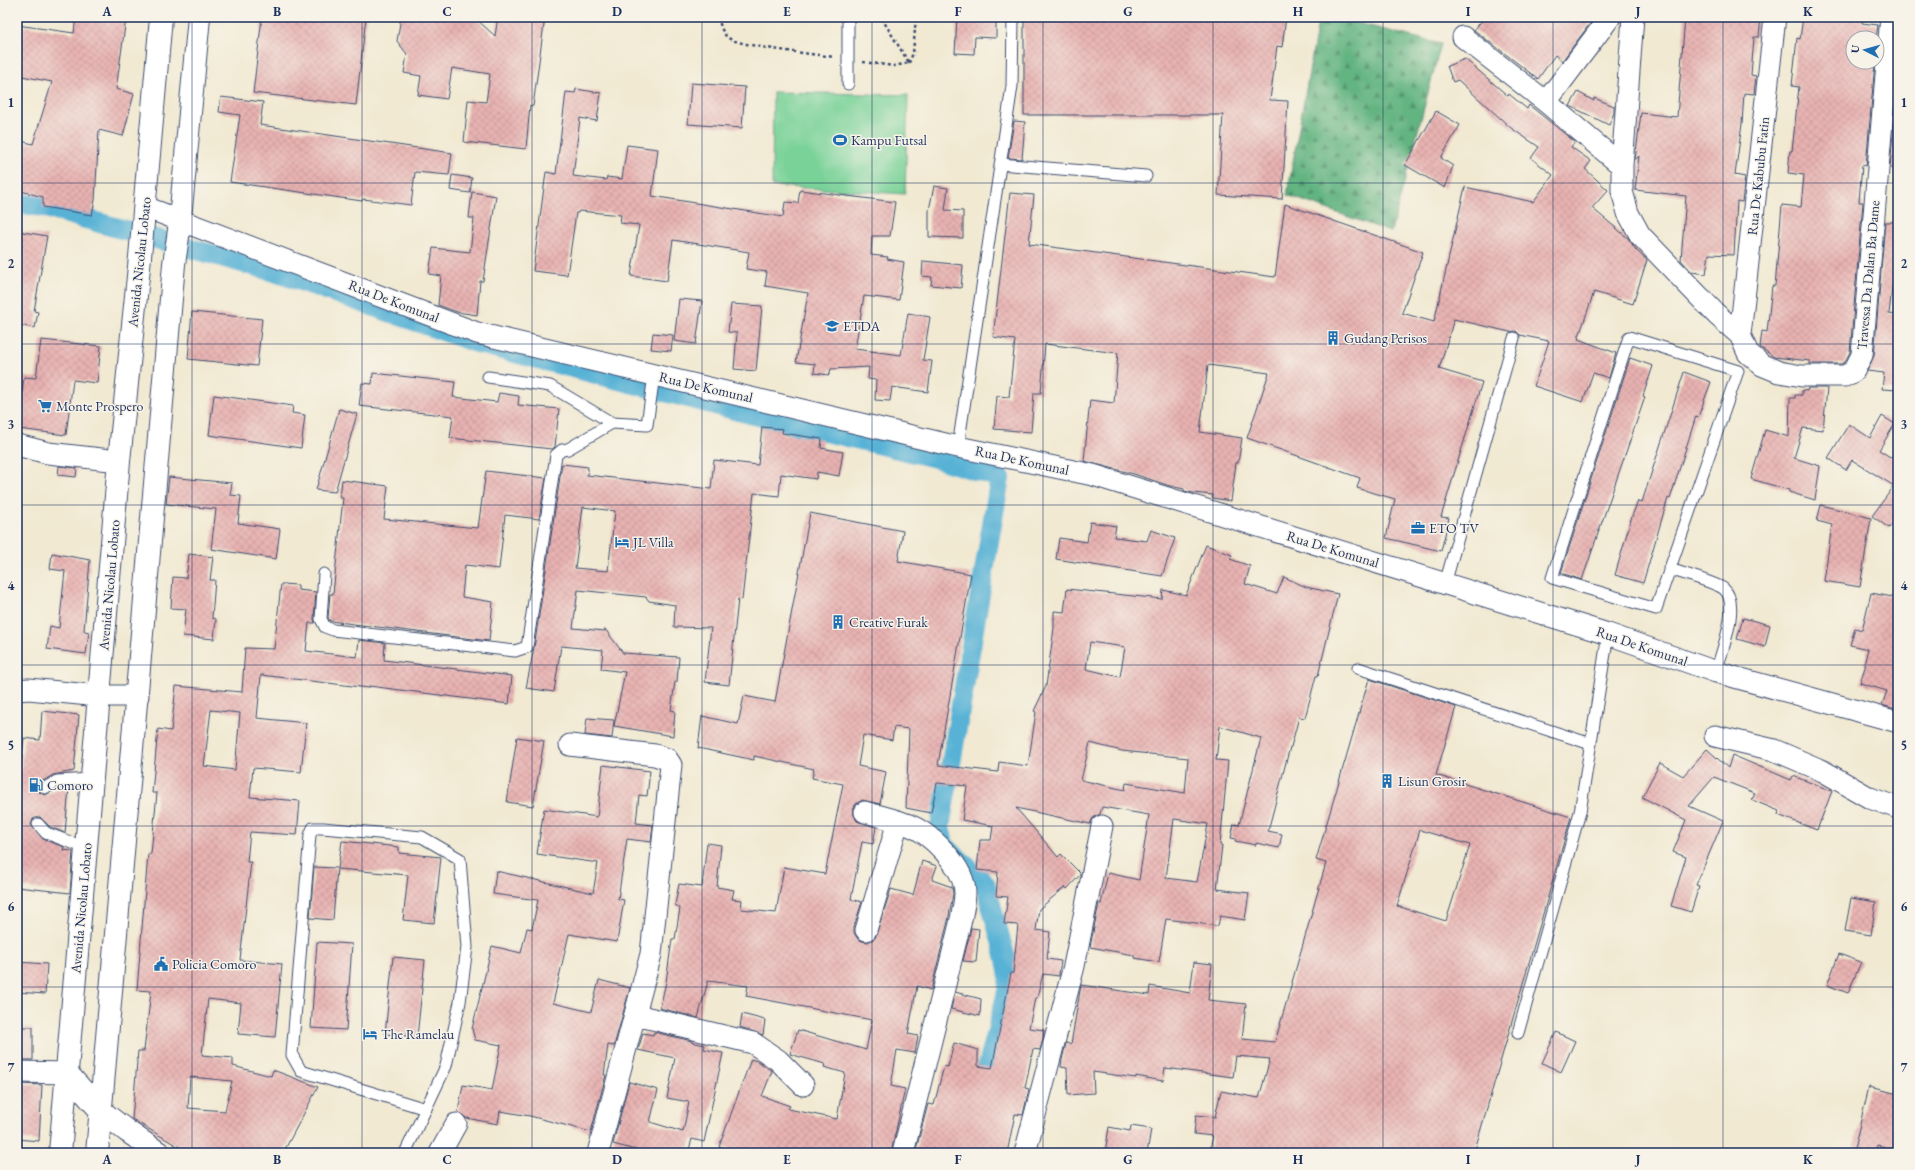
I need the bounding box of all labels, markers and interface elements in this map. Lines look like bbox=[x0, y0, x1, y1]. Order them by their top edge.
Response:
text: A bbox=[101, 3, 112, 20]
text: B bbox=[273, 3, 281, 20]
text: C bbox=[442, 3, 452, 20]
text: D bbox=[612, 3, 622, 20]
text: E bbox=[783, 3, 791, 20]
text: F bbox=[954, 3, 962, 20]
text: G bbox=[1123, 3, 1133, 20]
text: H bbox=[1293, 3, 1304, 20]
text: I bbox=[1466, 3, 1471, 20]
text: J bbox=[1634, 3, 1641, 20]
text: K bbox=[1803, 3, 1814, 20]
north arrow bbox=[1845, 30, 1885, 70]
text: U bbox=[1848, 43, 1863, 54]
text: 1 bbox=[8, 94, 15, 111]
text: 1 bbox=[1901, 94, 1908, 111]
street label: Rua De Kabubu Fatin bbox=[1743, 115, 1773, 236]
place label: Kampu Futsal bbox=[851, 131, 928, 149]
sports icon: Kampu Futsal bbox=[832, 132, 848, 148]
street label: Avenida Nicolau Lobato bbox=[123, 196, 155, 329]
street label: Travessa Da Dalan Ba Dame bbox=[1852, 199, 1884, 350]
text: 2 bbox=[8, 255, 15, 272]
text: 2 bbox=[1901, 255, 1908, 272]
street label: Rua De Komunal bbox=[346, 275, 442, 327]
place label: ETDA bbox=[843, 317, 880, 335]
school or university icon: ETDA bbox=[824, 318, 840, 334]
place label: Gudang Perisos bbox=[1344, 329, 1428, 347]
building icon: Gudang Perisos bbox=[1325, 330, 1341, 346]
street label: Rua De Komunal bbox=[657, 367, 755, 407]
place label: Monte Prospero bbox=[56, 397, 144, 415]
supermarket icon: Monte Prospero bbox=[37, 398, 53, 414]
text: 3 bbox=[8, 416, 15, 433]
text: 3 bbox=[1901, 416, 1908, 433]
street label: Rua De Komunal bbox=[973, 441, 1071, 479]
street label: Avenida Nicolau Lobato bbox=[94, 519, 124, 652]
place label: ETO TV bbox=[1429, 519, 1479, 537]
office icon: ETO TV bbox=[1410, 520, 1426, 536]
street label: Rua De Komunal bbox=[1285, 526, 1382, 572]
place label: JL Villa bbox=[632, 533, 674, 551]
hotel icon: JL Villa bbox=[614, 534, 630, 550]
text: 4 bbox=[8, 577, 15, 594]
text: 4 bbox=[1901, 577, 1908, 594]
place label: Creative Furak bbox=[849, 613, 928, 631]
building icon: Creative Furak bbox=[830, 614, 846, 630]
street label: Rua De Komunal bbox=[1594, 622, 1691, 670]
text: 5 bbox=[8, 737, 14, 754]
text: 5 bbox=[1901, 737, 1907, 754]
place label: Lisun Grosir bbox=[1398, 772, 1466, 790]
building icon: Lisun Grosir bbox=[1379, 773, 1395, 789]
place label: Comoro bbox=[47, 776, 93, 794]
fuel station icon: Comoro bbox=[28, 777, 44, 793]
street label: Avenida Nicolau Lobato bbox=[66, 842, 96, 975]
text: 6 bbox=[8, 898, 15, 915]
text: 6 bbox=[1901, 898, 1908, 915]
place label: Policia Comoro bbox=[172, 955, 256, 973]
public building icon: Policia Comoro bbox=[153, 956, 169, 972]
place label: The Ramelau bbox=[381, 1025, 455, 1043]
hotel icon: The Ramelau bbox=[362, 1026, 378, 1042]
text: 7 bbox=[8, 1059, 15, 1076]
text: 7 bbox=[1901, 1059, 1908, 1076]
text: A bbox=[101, 1151, 112, 1168]
text: B bbox=[273, 1151, 281, 1168]
text: C bbox=[442, 1151, 452, 1168]
text: D bbox=[612, 1151, 622, 1168]
text: E bbox=[783, 1151, 791, 1168]
text: F bbox=[954, 1151, 962, 1168]
text: G bbox=[1123, 1151, 1133, 1168]
text: H bbox=[1293, 1151, 1304, 1168]
text: I bbox=[1466, 1151, 1471, 1168]
text: J bbox=[1634, 1151, 1641, 1168]
text: K bbox=[1803, 1151, 1814, 1168]

